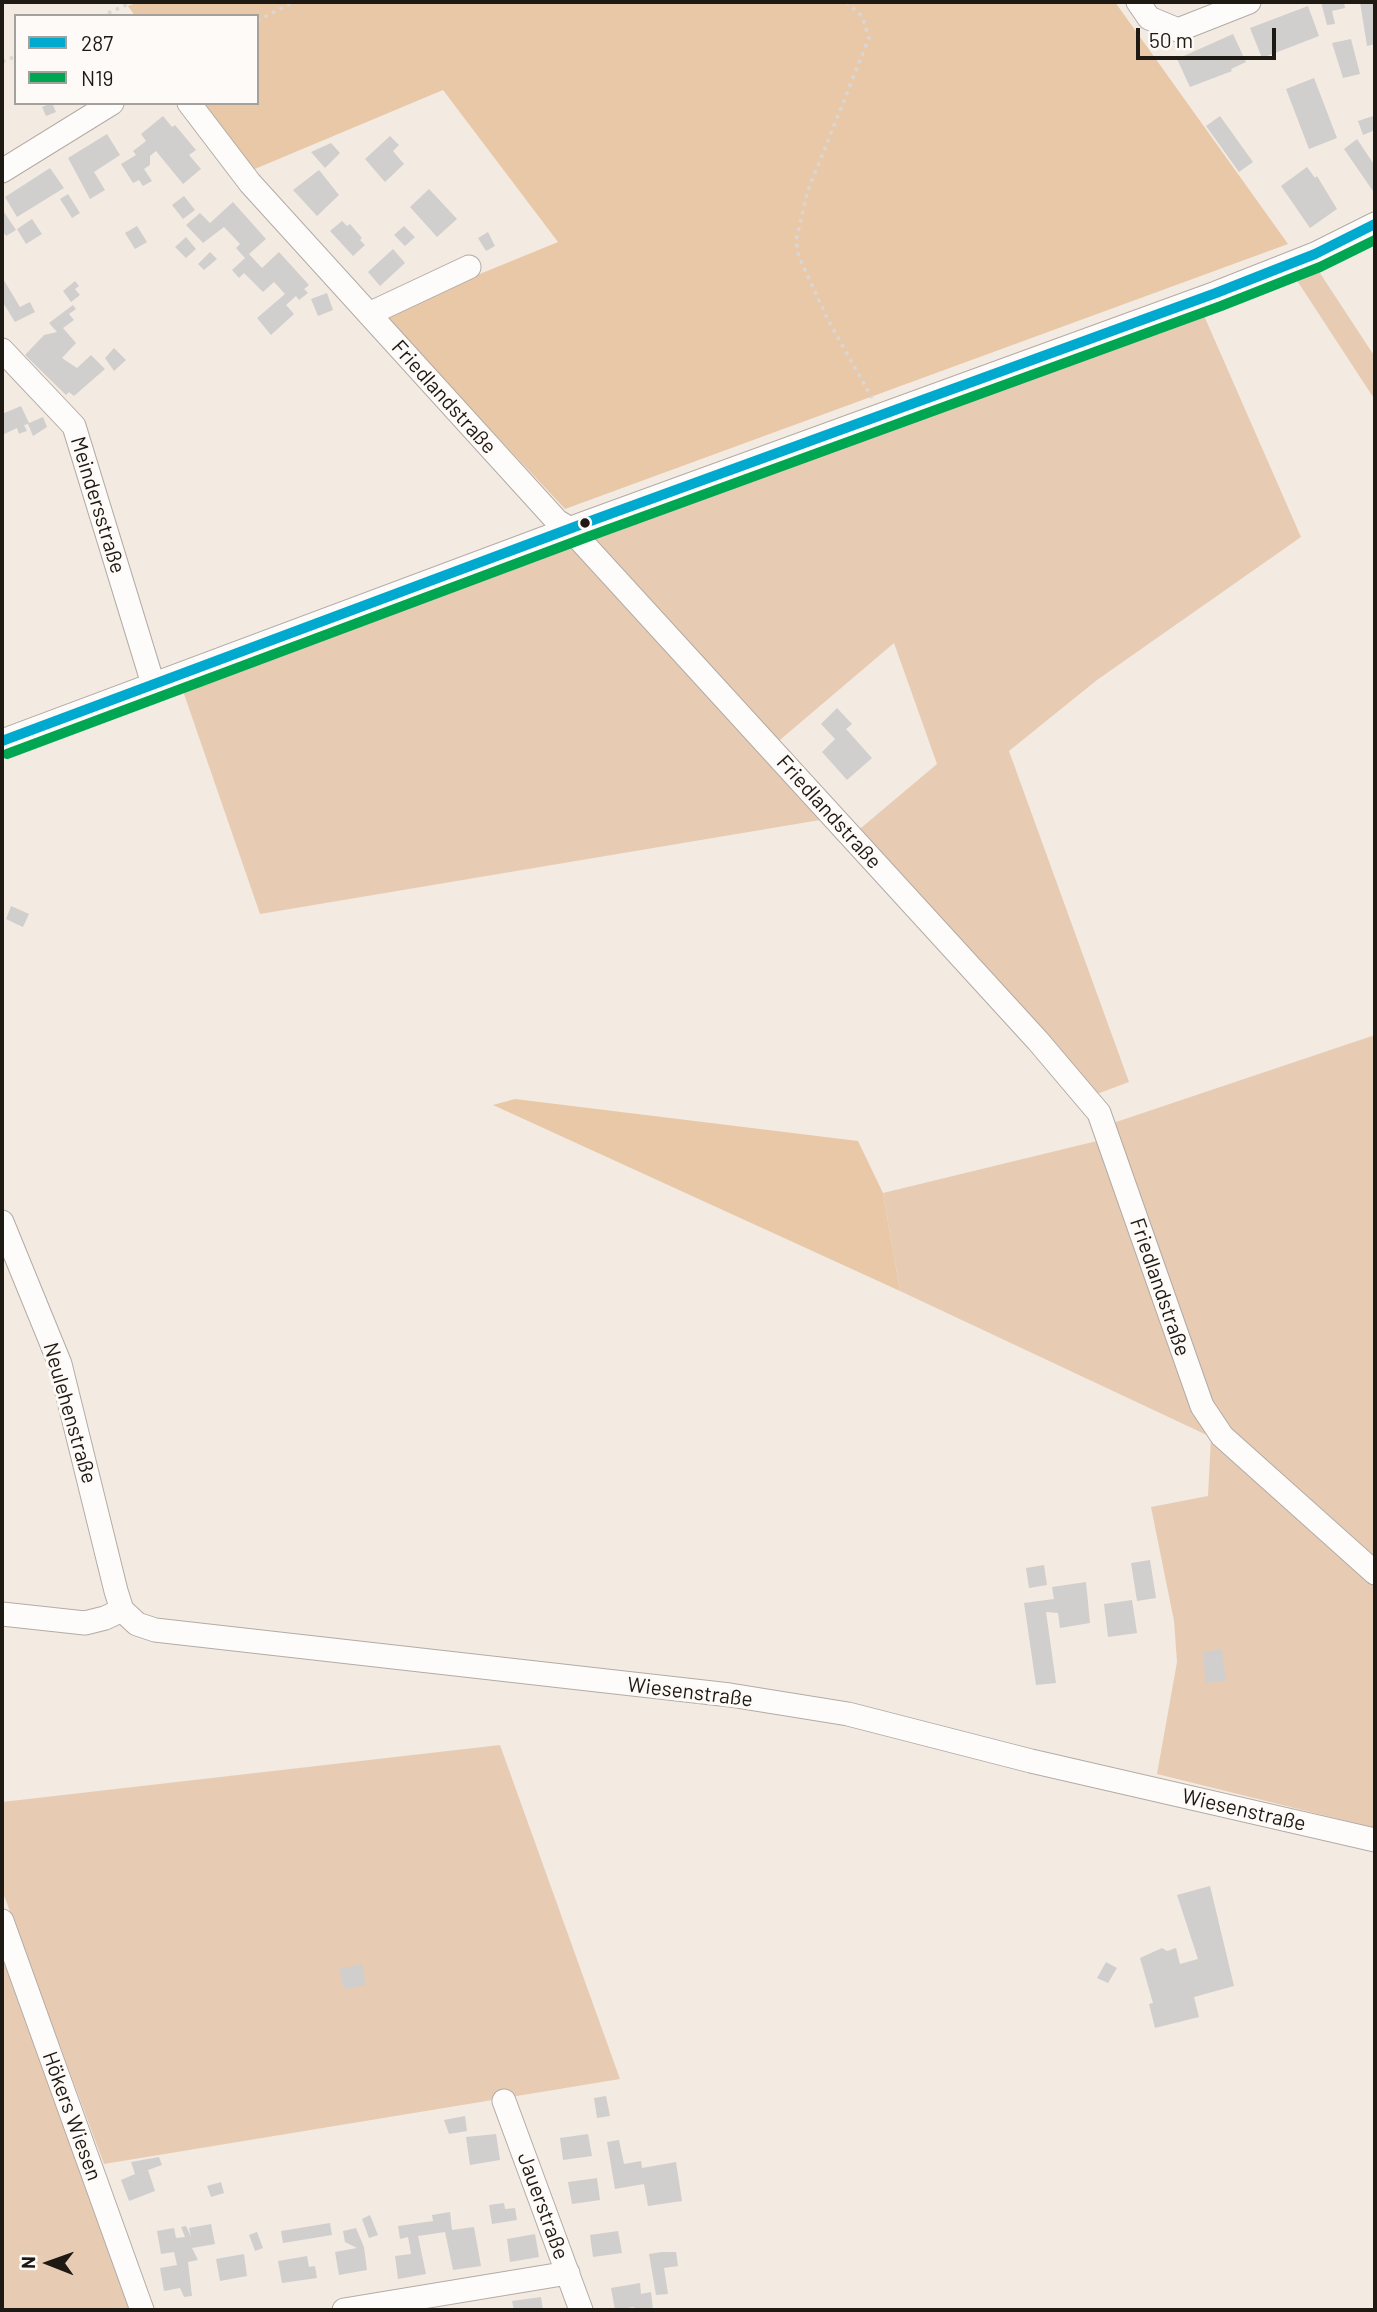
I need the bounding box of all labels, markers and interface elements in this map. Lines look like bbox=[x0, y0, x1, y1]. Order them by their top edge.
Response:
legend bbox=[14, 14, 259, 105]
scale bar bbox=[1139, 14, 1279, 58]
text: 50 m bbox=[1149, 27, 1193, 52]
text: 287 bbox=[81, 30, 113, 55]
text: N19 bbox=[81, 65, 114, 90]
street label: Friedlandstraße bbox=[386, 335, 502, 459]
street label: Meindersstraße bbox=[65, 434, 131, 576]
unlabelled marker bbox=[578, 516, 592, 530]
street label: Friedlandstraße bbox=[771, 750, 887, 874]
street label: Friedlandstraße bbox=[1125, 1215, 1195, 1359]
street label: Neulehenstraße bbox=[38, 1340, 102, 1486]
street label: Wiesenstraße bbox=[626, 1672, 754, 1712]
street label: Wiesenstraße bbox=[1180, 1784, 1308, 1836]
street label: Hökers Wiesen bbox=[37, 2048, 107, 2184]
street label: Jauerstraße bbox=[512, 2149, 574, 2263]
north arrow bbox=[14, 2228, 84, 2298]
text: N bbox=[16, 2256, 39, 2269]

